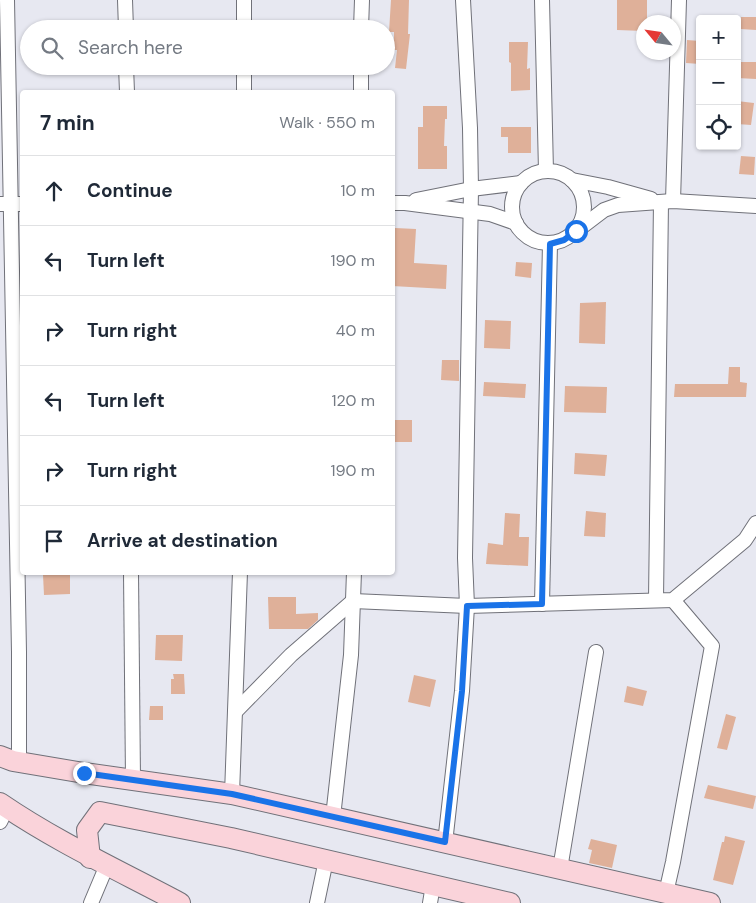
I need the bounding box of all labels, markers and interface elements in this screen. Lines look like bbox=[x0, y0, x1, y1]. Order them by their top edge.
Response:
north arrow bbox=[636, 15, 681, 60]
map controls bbox=[696, 15, 741, 150]
button: + bbox=[696, 15, 741, 60]
search box bbox=[20, 20, 395, 75]
icon: search bbox=[38, 34, 66, 62]
text: Search here bbox=[78, 35, 183, 60]
button: − bbox=[696, 60, 741, 105]
button: locate bbox=[696, 105, 741, 150]
text: 7 min bbox=[40, 109, 95, 137]
text: Walk · 550 m bbox=[279, 112, 375, 133]
icon: ahead bbox=[40, 177, 68, 205]
text: Continue bbox=[87, 178, 173, 203]
text: 10 m bbox=[341, 180, 375, 201]
route start bbox=[565, 220, 588, 243]
icon: left bbox=[40, 247, 68, 275]
text: Turn left bbox=[87, 248, 165, 273]
text: 190 m bbox=[331, 250, 375, 271]
icon: right bbox=[40, 317, 68, 345]
text: Turn right bbox=[87, 318, 177, 343]
text: 40 m bbox=[336, 320, 375, 341]
icon: left bbox=[40, 387, 68, 415]
text: Turn left bbox=[87, 388, 165, 413]
text: 120 m bbox=[331, 390, 375, 411]
icon: right bbox=[40, 457, 68, 485]
text: Turn right bbox=[87, 458, 177, 483]
text: 190 m bbox=[331, 460, 375, 481]
icon: arrive bbox=[40, 527, 68, 555]
text: Arrive at destination bbox=[87, 528, 278, 553]
route end bbox=[73, 762, 96, 785]

